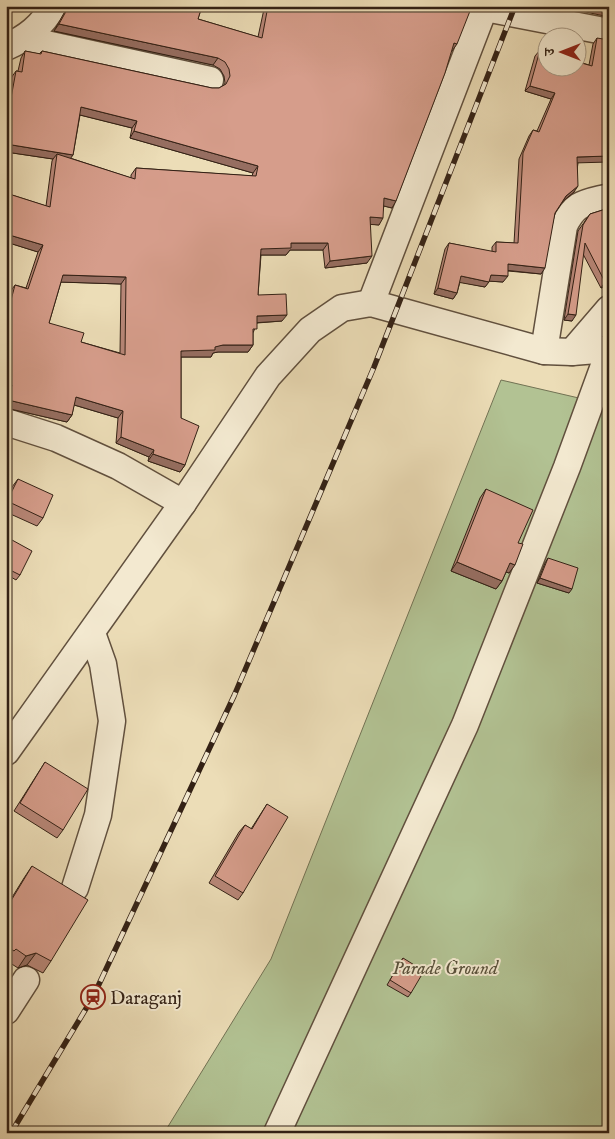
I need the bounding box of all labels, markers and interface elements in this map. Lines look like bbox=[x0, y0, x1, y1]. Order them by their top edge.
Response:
north arrow bbox=[538, 28, 588, 78]
text: उ bbox=[541, 48, 559, 57]
park label: Parade Ground bbox=[392, 957, 499, 981]
station icon: Daraganj bbox=[80, 984, 106, 1010]
place label: Daraganj bbox=[110, 987, 182, 1011]

